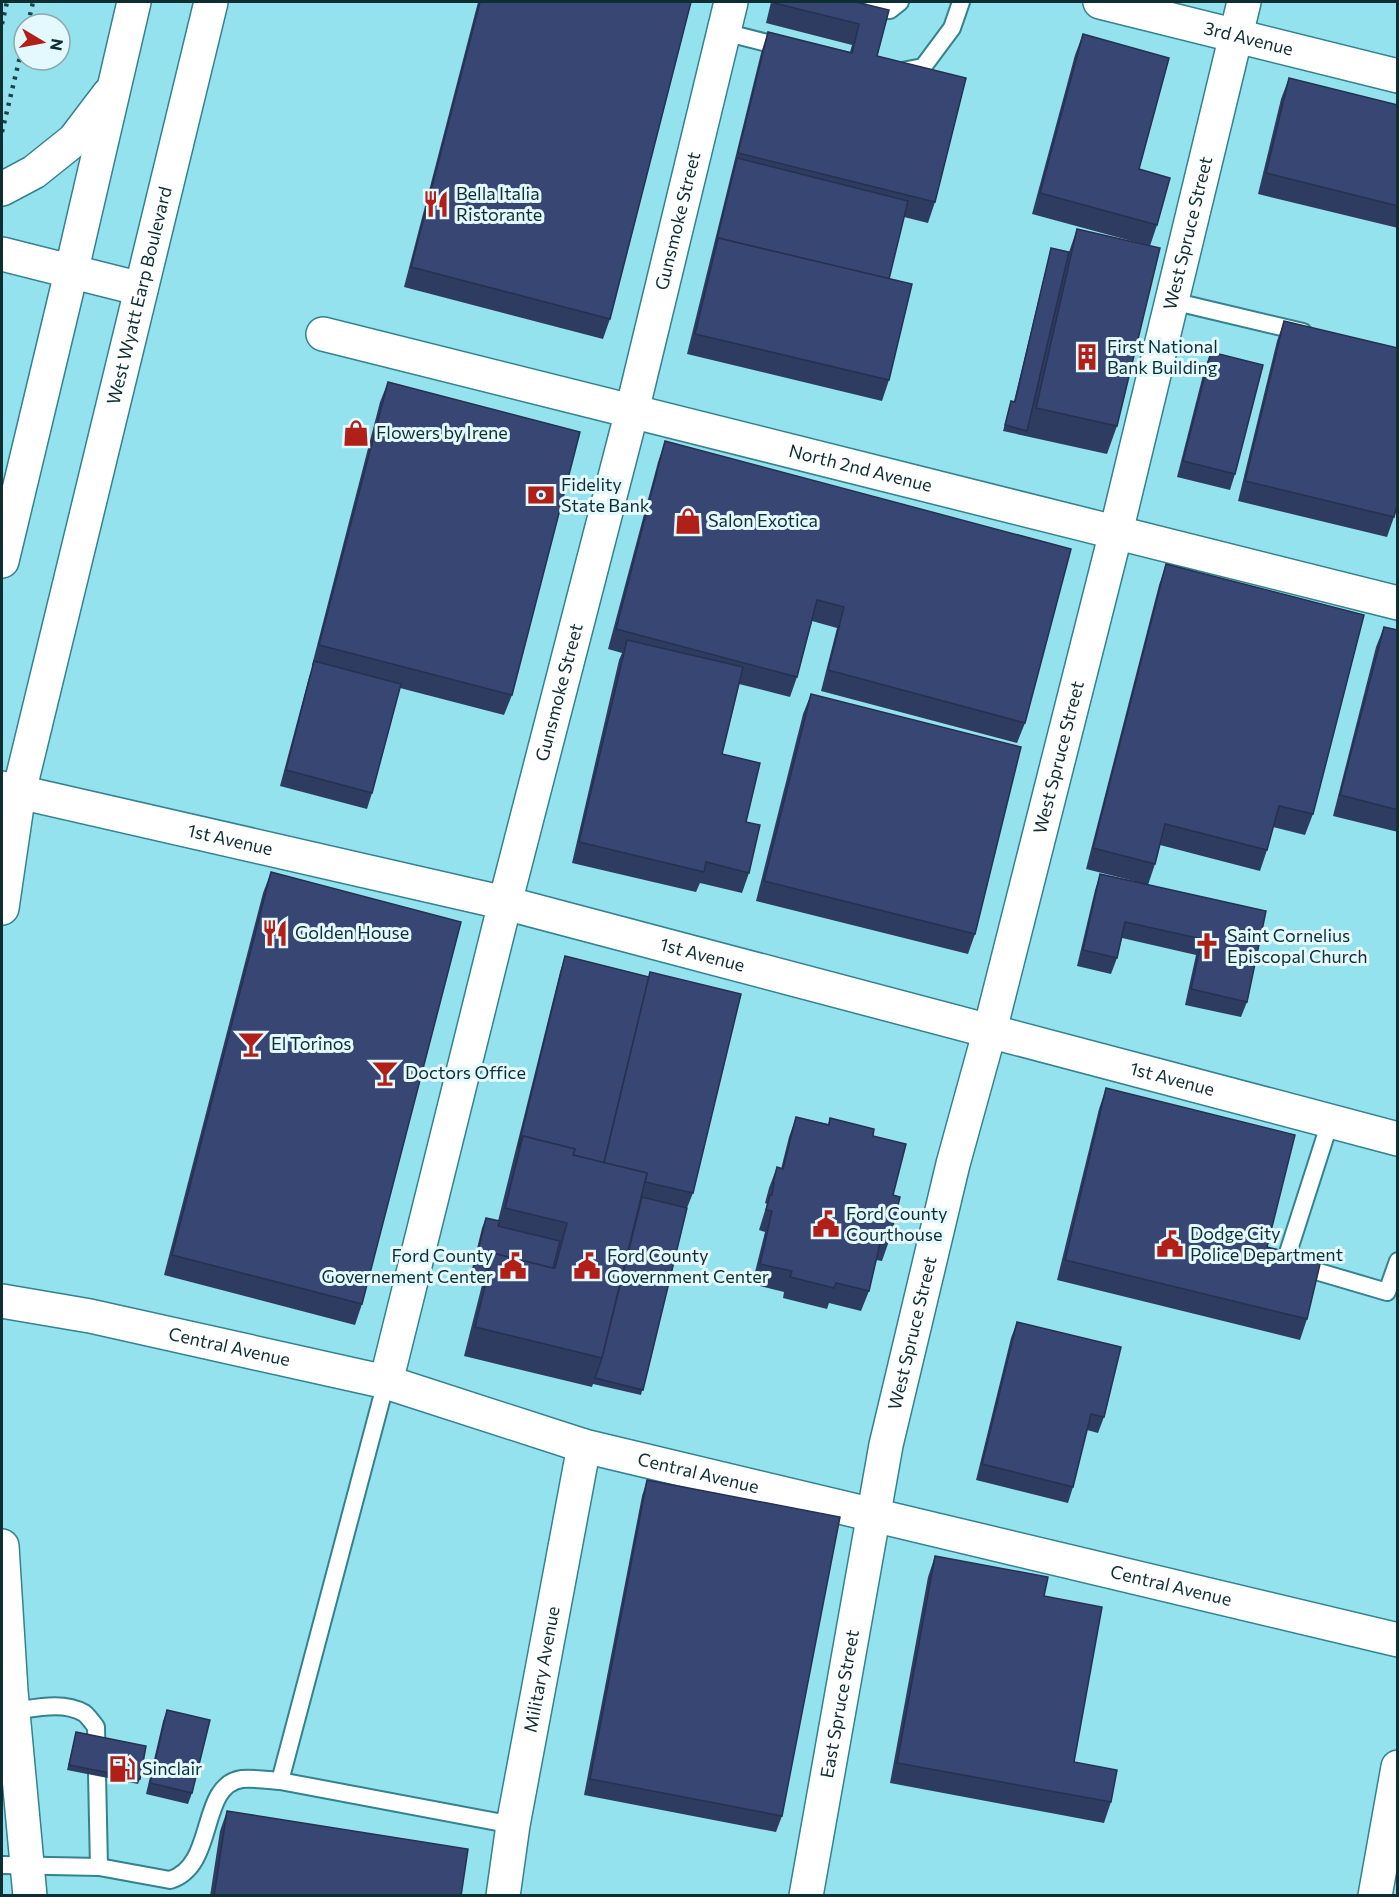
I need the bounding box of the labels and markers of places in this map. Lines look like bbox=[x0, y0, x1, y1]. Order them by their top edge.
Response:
place label: Bella Italia Ristorante bbox=[456, 182, 542, 225]
restaurant icon: Bella Italia Ristorante bbox=[421, 189, 451, 219]
place label: First National Bank Building bbox=[1107, 335, 1218, 378]
building icon: First National Bank Building bbox=[1072, 342, 1102, 372]
shop icon: Flowers by Irene bbox=[341, 418, 371, 448]
place label: Flowers by Irene bbox=[376, 421, 508, 443]
place label: Fidelity State Bank bbox=[561, 473, 650, 516]
bank icon: Fidelity State Bank bbox=[526, 480, 556, 510]
shop icon: Salon Exotica bbox=[673, 506, 703, 536]
place label: Salon Exotica bbox=[708, 509, 818, 531]
restaurant icon: Golden House bbox=[260, 918, 290, 948]
place label: Golden House bbox=[295, 921, 409, 943]
place label: Saint Cornelius Episcopal Church bbox=[1227, 924, 1368, 967]
church icon: Saint Cornelius Episcopal Church bbox=[1192, 931, 1222, 961]
bar icon: El Torinos bbox=[236, 1029, 266, 1059]
place label: El Torinos bbox=[271, 1032, 352, 1054]
bar icon: Doctors Office bbox=[370, 1058, 400, 1088]
place label: Doctors Office bbox=[405, 1061, 526, 1083]
place label: Ford County Courthouse bbox=[846, 1202, 948, 1245]
public building icon: Ford County Courthouse bbox=[811, 1209, 841, 1239]
place label: Dodge City Police Department bbox=[1190, 1222, 1343, 1265]
public building icon: Dodge City Police Department bbox=[1155, 1229, 1185, 1259]
place label: Ford County Governement Center bbox=[322, 1244, 493, 1287]
place label: Ford County Government Center bbox=[607, 1244, 769, 1287]
public building icon: Ford County Governement Center bbox=[498, 1251, 528, 1281]
public building icon: Ford County Government Center bbox=[572, 1251, 602, 1281]
fuel station icon: Sinclair bbox=[107, 1754, 137, 1784]
place label: Sinclair bbox=[142, 1757, 202, 1779]

